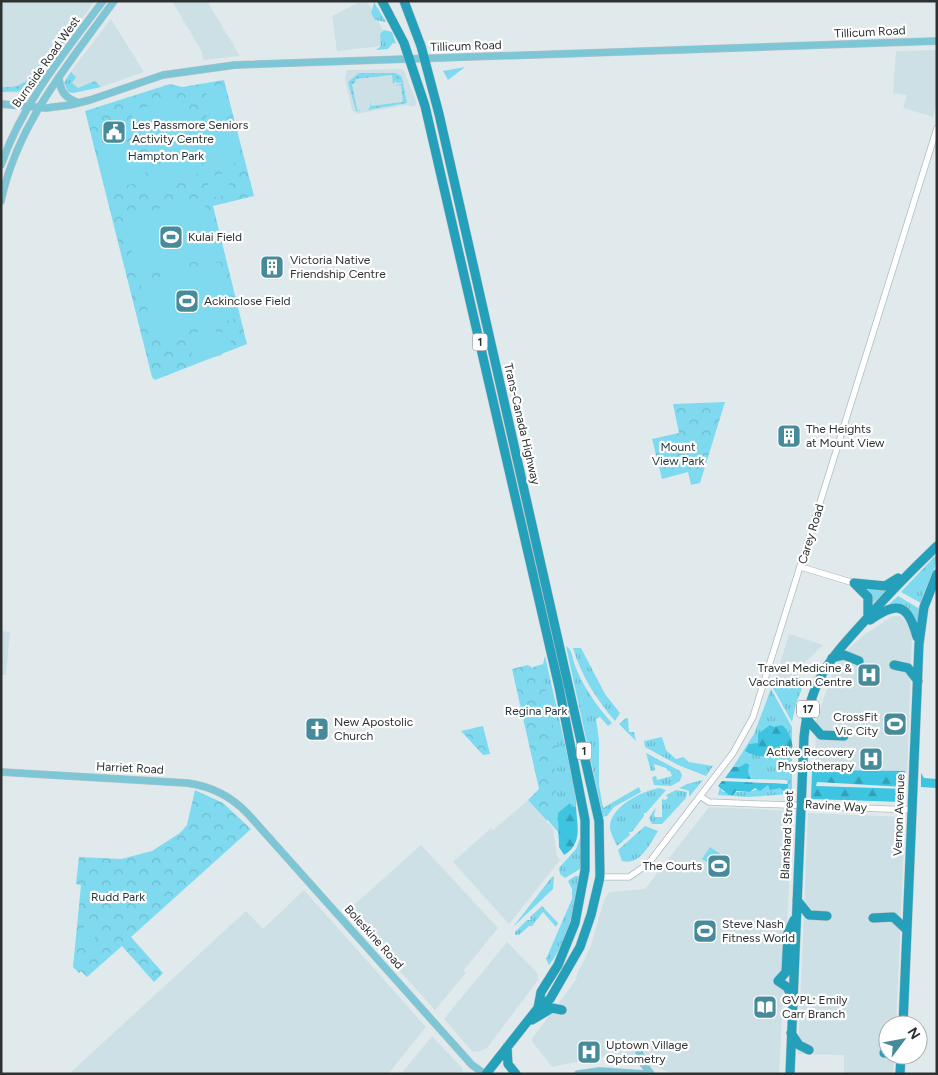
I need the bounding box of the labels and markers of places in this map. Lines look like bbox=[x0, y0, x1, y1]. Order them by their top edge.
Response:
place label: Les Passmore Seniors Activity Centre bbox=[132, 118, 249, 146]
public building icon: Les Passmore Seniors Activity Centre bbox=[101, 119, 127, 145]
sports icon: Kulai Field bbox=[158, 224, 184, 250]
place label: Kulai Field bbox=[188, 230, 242, 244]
place label: Victoria Native Friendship Centre bbox=[290, 253, 386, 281]
building icon: Victoria Native Friendship Centre bbox=[259, 254, 285, 280]
sports icon: Ackinclose Field bbox=[174, 288, 200, 314]
place label: Ackinclose Field bbox=[204, 294, 291, 308]
place label: The Heights at Mount View bbox=[806, 422, 885, 450]
building icon: The Heights at Mount View bbox=[776, 423, 802, 449]
place label: Travel Medicine & Vaccination Centre bbox=[748, 661, 852, 689]
hospital icon: Travel Medicine & Vaccination Centre bbox=[856, 662, 882, 688]
place label: CrossFit Vic City bbox=[833, 710, 879, 738]
sports icon: CrossFit Vic City bbox=[882, 711, 908, 737]
place label: New Apostolic Church bbox=[334, 715, 414, 743]
church icon: New Apostolic Church bbox=[304, 716, 330, 742]
place label: Active Recovery Physiotherapy bbox=[766, 745, 855, 773]
hospital icon: Active Recovery Physiotherapy bbox=[858, 746, 884, 772]
sports icon: The Courts bbox=[706, 853, 732, 879]
place label: The Courts bbox=[643, 859, 702, 873]
place label: Steve Nash Fitness World bbox=[722, 917, 795, 945]
sports icon: Steve Nash Fitness World bbox=[692, 918, 718, 944]
place label: GVPL: Emily Carr Branch bbox=[782, 993, 848, 1021]
library icon: GVPL: Emily Carr Branch bbox=[752, 994, 778, 1020]
place label: Uptown Village Optometry bbox=[606, 1038, 688, 1066]
hospital icon: Uptown Village Optometry bbox=[576, 1039, 602, 1065]

